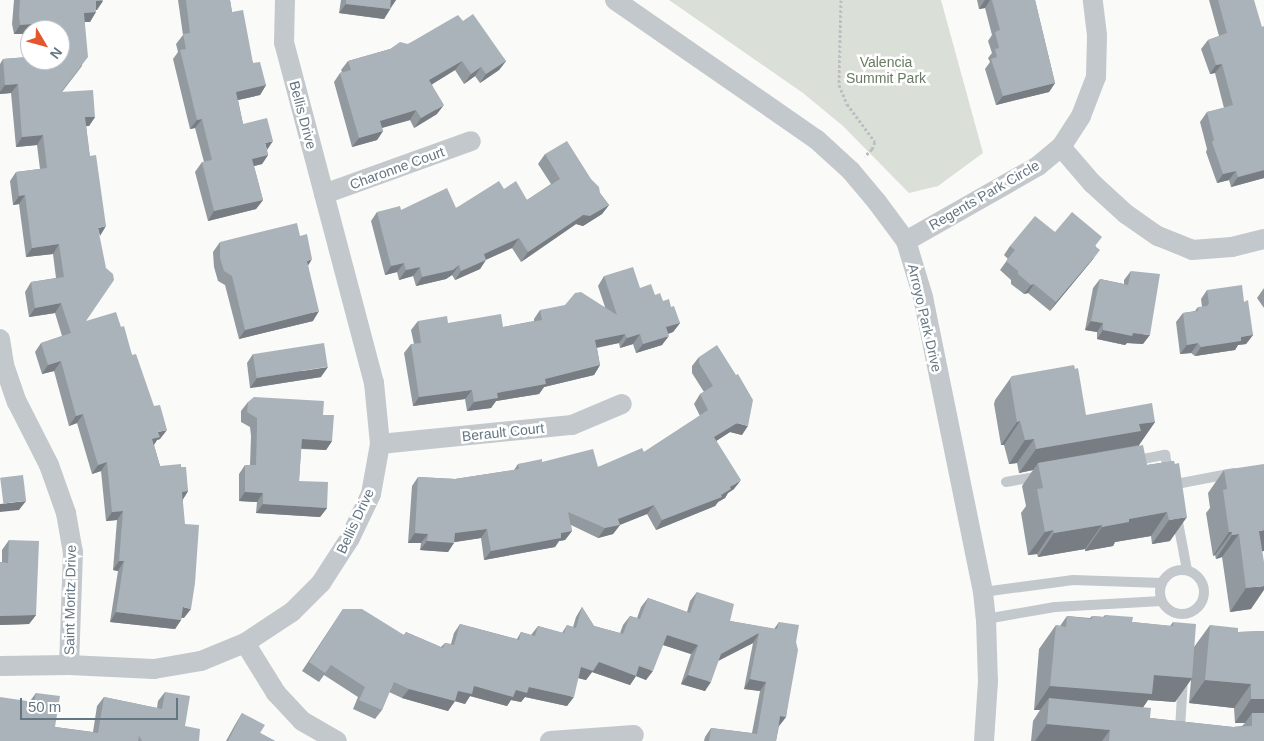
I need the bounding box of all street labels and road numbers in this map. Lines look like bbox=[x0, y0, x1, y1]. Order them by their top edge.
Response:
street label: Bellis Drive bbox=[286, 79, 320, 151]
street label: Charonne Court bbox=[347, 143, 447, 193]
street label: Regents Park Circle bbox=[926, 157, 1042, 233]
street label: Arroyo Park Drive bbox=[904, 262, 946, 374]
street label: Berault Court bbox=[461, 419, 545, 445]
street label: Bellis Drive bbox=[333, 486, 377, 556]
street label: Saint Moritz Drive bbox=[61, 545, 79, 655]

